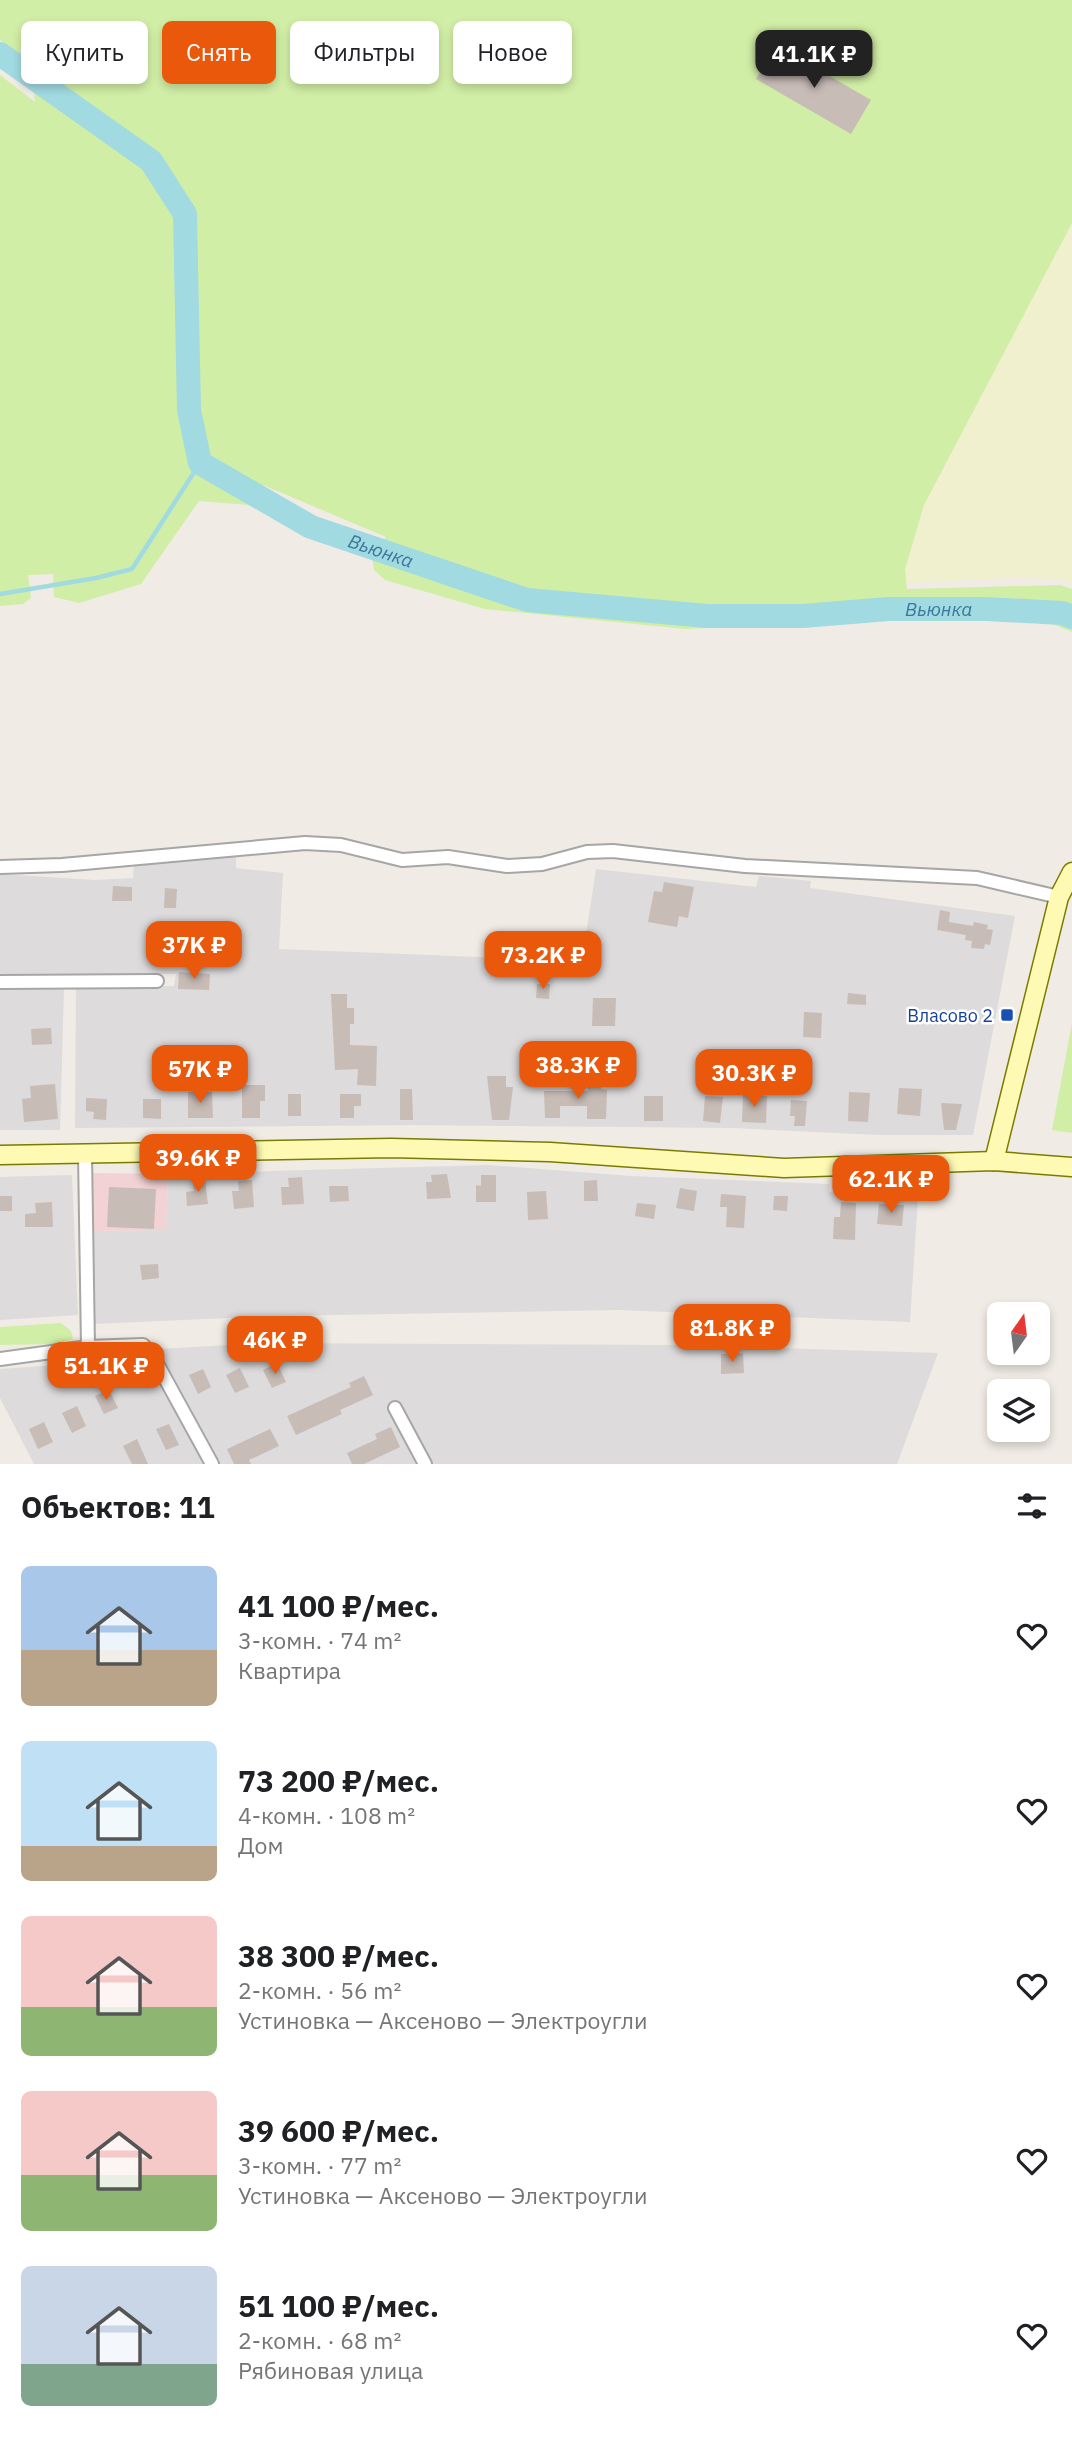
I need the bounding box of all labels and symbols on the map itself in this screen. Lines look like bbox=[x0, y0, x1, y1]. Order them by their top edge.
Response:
pin: 41.1K ₽ bbox=[749, 31, 879, 90]
water label: Вьюнка bbox=[345, 528, 417, 573]
water label: Вьюнка bbox=[905, 597, 972, 621]
pin: 37K ₽ bbox=[145, 922, 243, 981]
pin: 73.2K ₽ bbox=[478, 932, 608, 991]
place label: Власово 2 bbox=[907, 1004, 993, 1027]
marker: Власово 2 bbox=[999, 1007, 1015, 1023]
pin: 38.3K ₽ bbox=[513, 1042, 643, 1101]
pin: 57K ₽ bbox=[151, 1046, 249, 1105]
pin: 30.3K ₽ bbox=[689, 1050, 819, 1109]
pin: 39.6K ₽ bbox=[133, 1134, 263, 1194]
pin: 62.1K ₽ bbox=[826, 1156, 956, 1215]
north arrow bbox=[987, 1302, 1050, 1365]
pin: 81.8K ₽ bbox=[667, 1304, 797, 1364]
pin: 46K ₽ bbox=[226, 1316, 324, 1376]
pin: 51.1K ₽ bbox=[41, 1342, 171, 1402]

